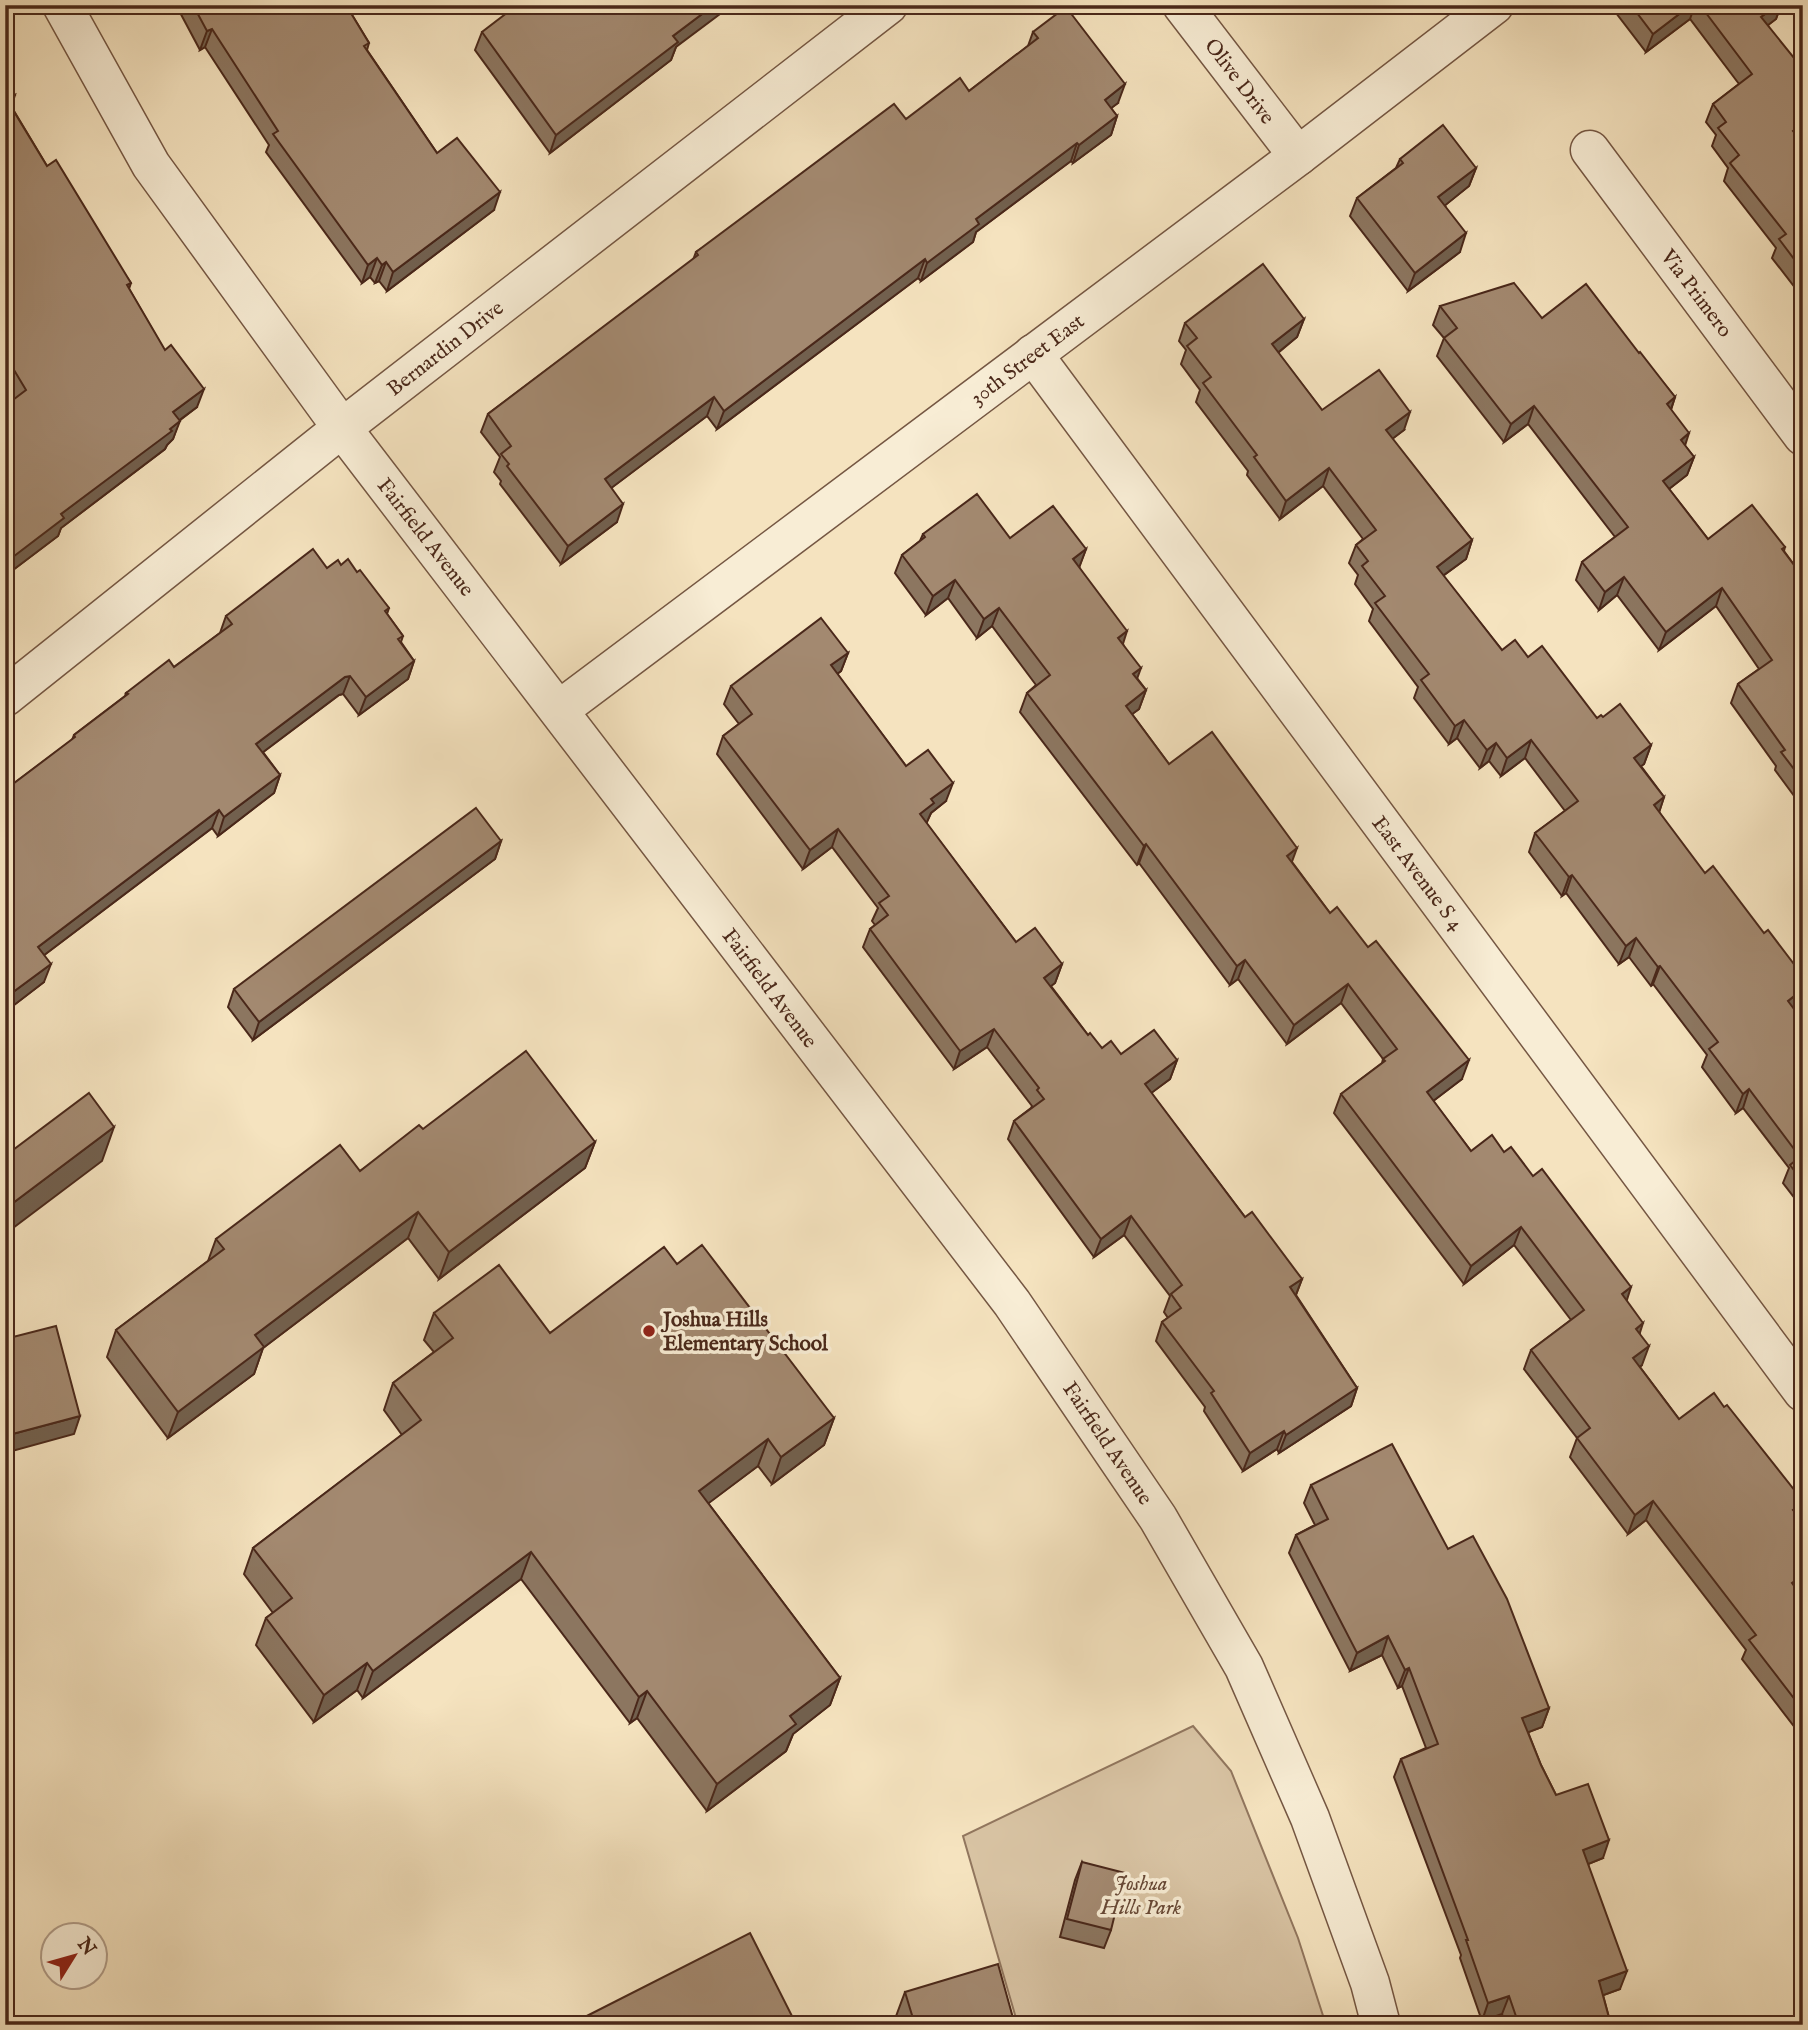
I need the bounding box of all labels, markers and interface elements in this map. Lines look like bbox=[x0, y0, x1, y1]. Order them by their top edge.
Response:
street label: Olive Drive bbox=[1198, 33, 1280, 131]
street label: Via Primero bbox=[1653, 244, 1738, 343]
street label: Bernardin Drive bbox=[382, 295, 510, 403]
street label: 30th Street East bbox=[965, 308, 1090, 412]
street label: Fairfield Avenue bbox=[370, 473, 480, 603]
street label: East Avenue S 4 bbox=[1365, 811, 1469, 937]
street label: Fairfield Avenue bbox=[715, 924, 823, 1054]
place label: Joshua Hills Elementary School bbox=[660, 1307, 829, 1358]
marker: Joshua Hills Elementary School bbox=[641, 1323, 657, 1339]
street label: Fairfield Avenue bbox=[1056, 1377, 1158, 1511]
park label: Joshua Hills Park bbox=[1100, 1871, 1182, 1922]
north arrow bbox=[38, 1922, 108, 1992]
text: N bbox=[71, 1932, 101, 1961]

